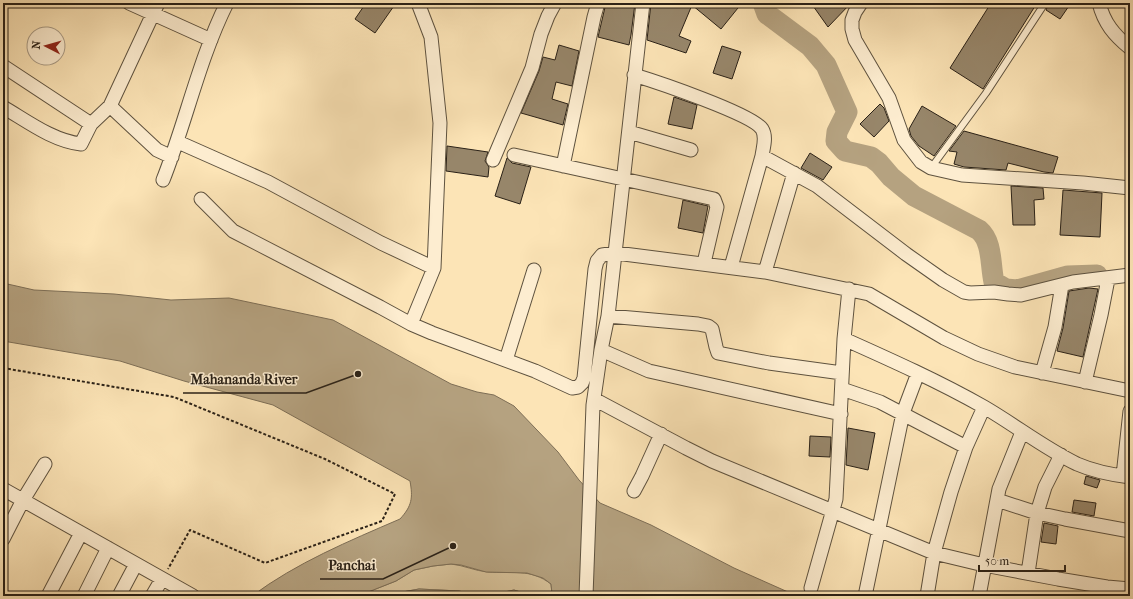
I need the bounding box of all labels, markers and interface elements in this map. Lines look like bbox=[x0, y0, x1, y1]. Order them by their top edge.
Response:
north arrow bbox=[26, 26, 66, 66]
text: N bbox=[30, 40, 44, 50]
callout: Mahananda River bbox=[183, 367, 306, 393]
text: Mahananda River bbox=[189, 371, 299, 388]
scale bar bbox=[979, 547, 1065, 573]
callout: Panchai bbox=[320, 553, 383, 579]
text: 50 m bbox=[985, 554, 1009, 568]
text: Panchai bbox=[328, 557, 377, 574]

